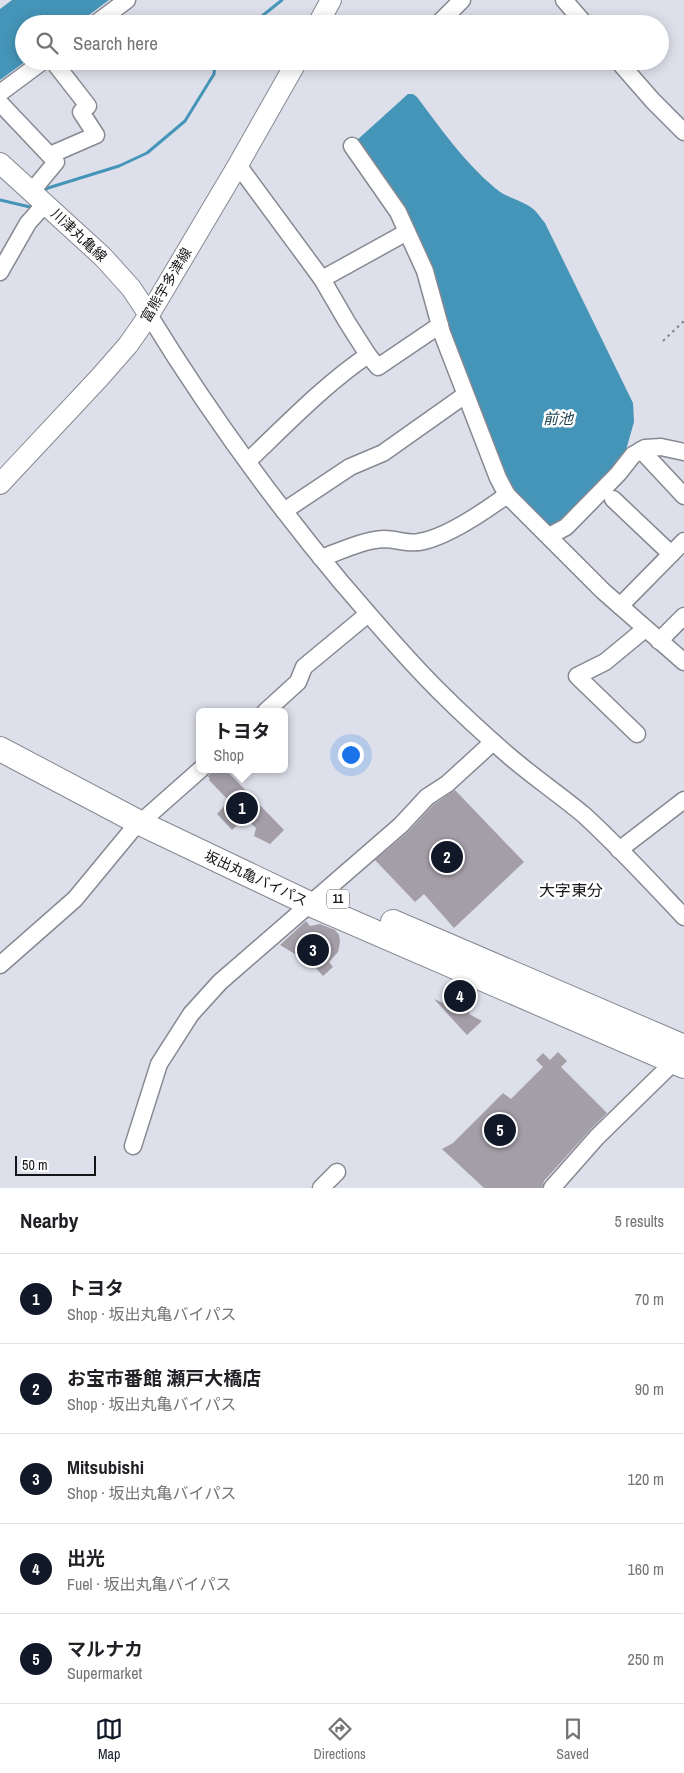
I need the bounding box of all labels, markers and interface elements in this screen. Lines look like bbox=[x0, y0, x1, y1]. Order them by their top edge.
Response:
search box bbox=[15, 15, 669, 70]
icon: search bbox=[33, 29, 61, 57]
text: Search here bbox=[73, 30, 158, 56]
street label: 川津丸亀線 bbox=[47, 205, 111, 265]
street label: 富熊宇多津線 bbox=[137, 244, 195, 326]
water label: 前池 bbox=[543, 408, 575, 429]
popup bbox=[196, 708, 288, 773]
text: トヨタ bbox=[213, 718, 271, 744]
your location bbox=[338, 742, 364, 768]
text: Shop bbox=[213, 744, 244, 766]
pin: 1 bbox=[226, 789, 258, 827]
pin: 2 bbox=[431, 838, 463, 876]
street label: 坂出丸亀バイパス bbox=[202, 846, 310, 910]
district label: 大字東分 bbox=[539, 879, 603, 901]
road number: 11 bbox=[327, 890, 349, 909]
pin: 3 bbox=[297, 931, 329, 969]
pin: 4 bbox=[444, 977, 476, 1015]
pin: 5 bbox=[484, 1111, 516, 1149]
scale bar bbox=[15, 1153, 96, 1176]
text: 50 m bbox=[22, 1156, 48, 1174]
text: Nearby bbox=[20, 1206, 78, 1235]
text: 5 results bbox=[614, 1210, 664, 1232]
text: トヨタ bbox=[67, 1275, 124, 1301]
text: 1 bbox=[32, 1288, 40, 1310]
text: 70 m bbox=[635, 1288, 664, 1310]
text: Shop · 坂出丸亀バイパス bbox=[67, 1303, 236, 1325]
text: お宝市番館 瀬戸大橋店 bbox=[67, 1365, 261, 1391]
text: 2 bbox=[32, 1378, 40, 1400]
text: 90 m bbox=[635, 1378, 664, 1400]
text: Shop · 坂出丸亀バイパス bbox=[67, 1393, 236, 1415]
text: Mitsubishi bbox=[67, 1454, 144, 1480]
text: 3 bbox=[32, 1468, 40, 1490]
text: 120 m bbox=[628, 1468, 664, 1490]
text: Shop · 坂出丸亀バイパス bbox=[67, 1482, 236, 1504]
text: 出光 bbox=[67, 1545, 105, 1571]
text: 4 bbox=[32, 1558, 40, 1580]
text: 160 m bbox=[628, 1558, 664, 1580]
text: Fuel · 坂出丸亀バイパス bbox=[67, 1573, 231, 1595]
text: マルナカ bbox=[67, 1636, 143, 1662]
text: 5 bbox=[32, 1648, 40, 1670]
text: 250 m bbox=[628, 1648, 664, 1670]
text: Supermarket bbox=[67, 1662, 142, 1684]
tab: Map bbox=[95, 1715, 123, 1763]
tab: Directions bbox=[314, 1715, 366, 1763]
tab: Saved bbox=[556, 1715, 589, 1763]

